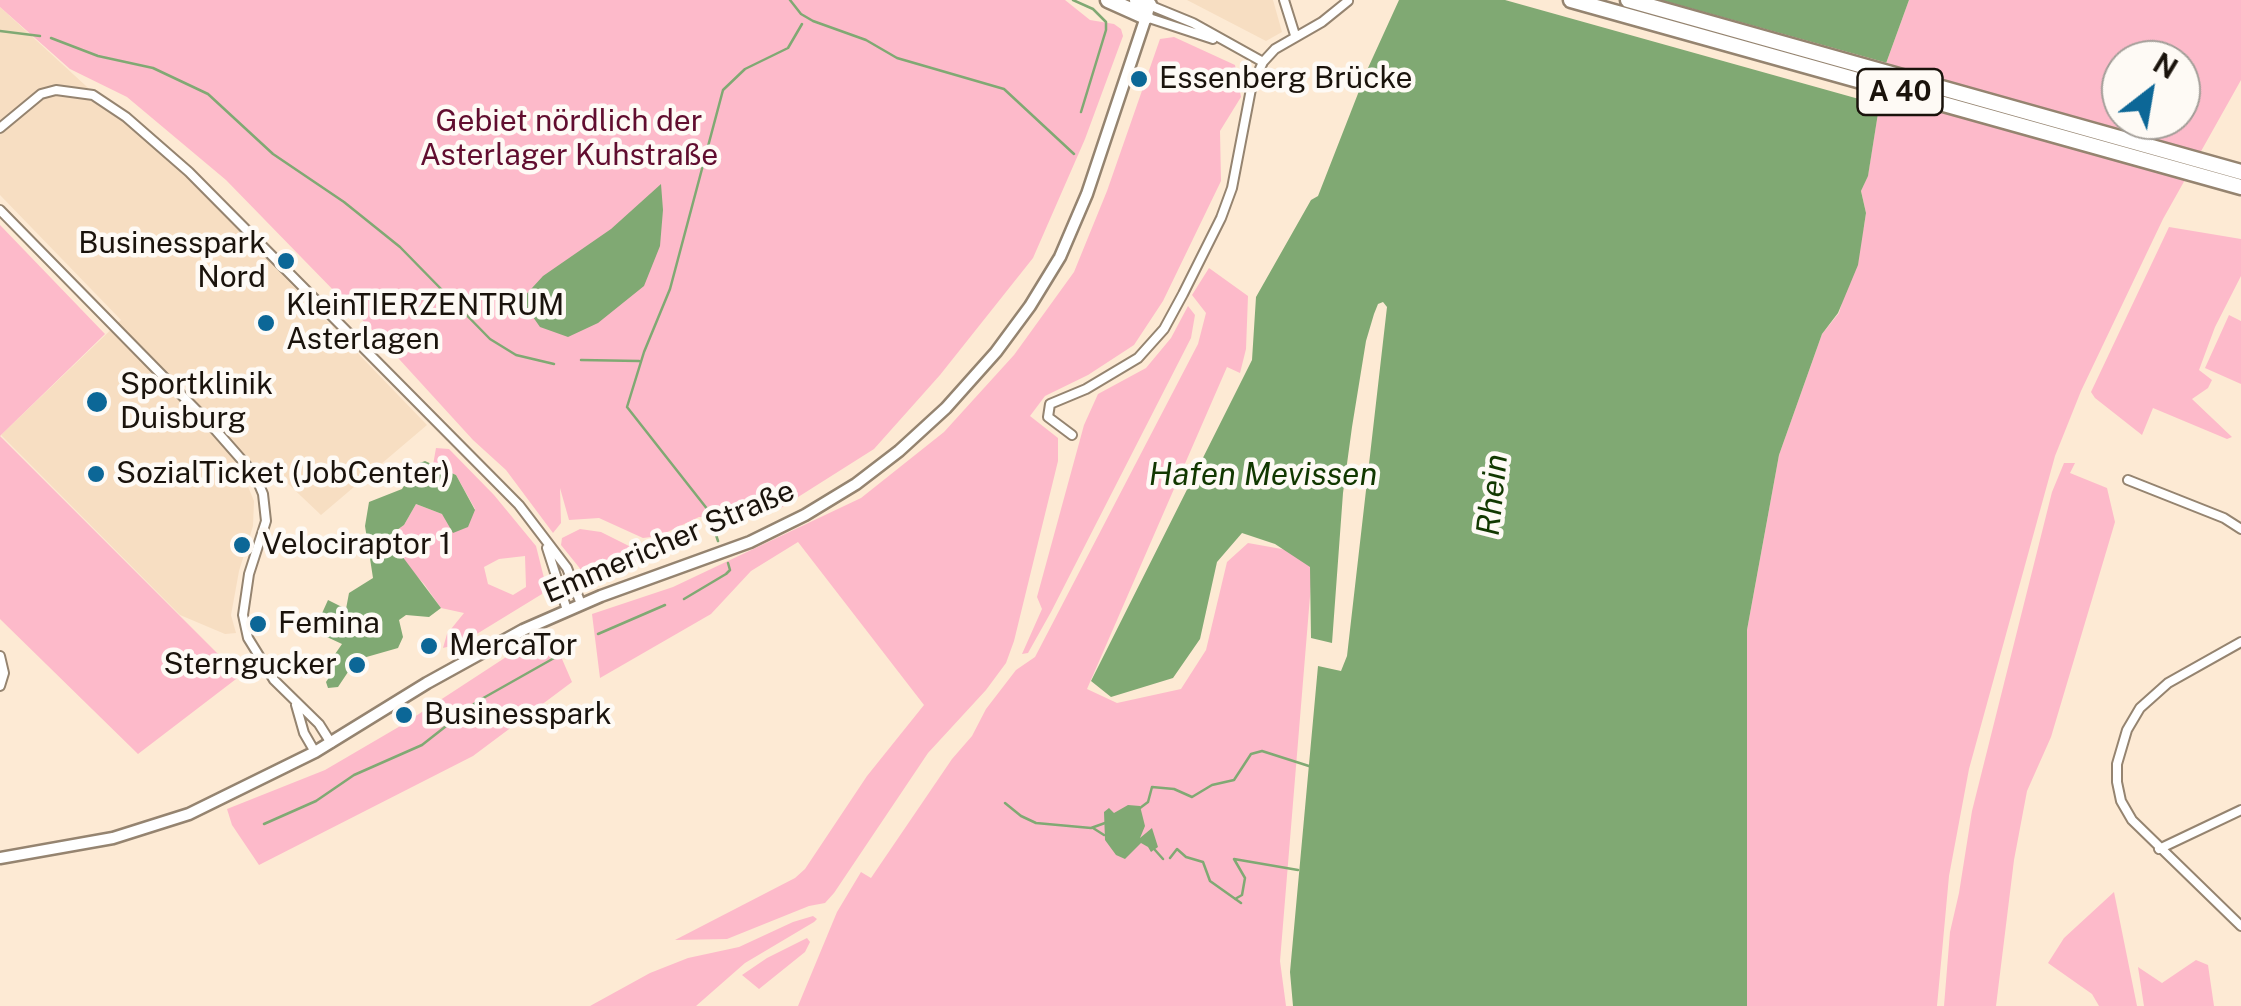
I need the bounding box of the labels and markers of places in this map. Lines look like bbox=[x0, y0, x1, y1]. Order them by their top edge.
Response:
place label: Essenberg Brücke bbox=[1159, 61, 1413, 97]
marker: Essenberg Brücke bbox=[1128, 68, 1150, 90]
place label: Businesspark Nord bbox=[78, 226, 266, 296]
marker: Businesspark Nord bbox=[275, 250, 297, 272]
place label: KleinTIERZENTRUM Asterlagen bbox=[286, 288, 564, 358]
marker: KleinTIERZENTRUM Asterlagen bbox=[255, 312, 277, 334]
place label: Sportklinik Duisburg bbox=[120, 367, 273, 438]
marker: Sportklinik Duisburg bbox=[84, 389, 110, 415]
place label: SozialTicket (JobCenter) bbox=[116, 456, 450, 492]
marker: SozialTicket (JobCenter) bbox=[85, 463, 107, 485]
place label: Velociraptor 1 bbox=[262, 527, 451, 563]
marker: Velociraptor 1 bbox=[231, 534, 253, 556]
place label: Femina bbox=[278, 606, 380, 642]
marker: Femina bbox=[247, 613, 269, 635]
place label: MercaTor bbox=[449, 628, 578, 664]
marker: MercaTor bbox=[418, 635, 440, 657]
place label: Sterngucker bbox=[164, 647, 337, 683]
marker: Sterngucker bbox=[346, 654, 368, 676]
place label: Businesspark bbox=[424, 697, 612, 733]
marker: Businesspark bbox=[393, 704, 415, 726]

